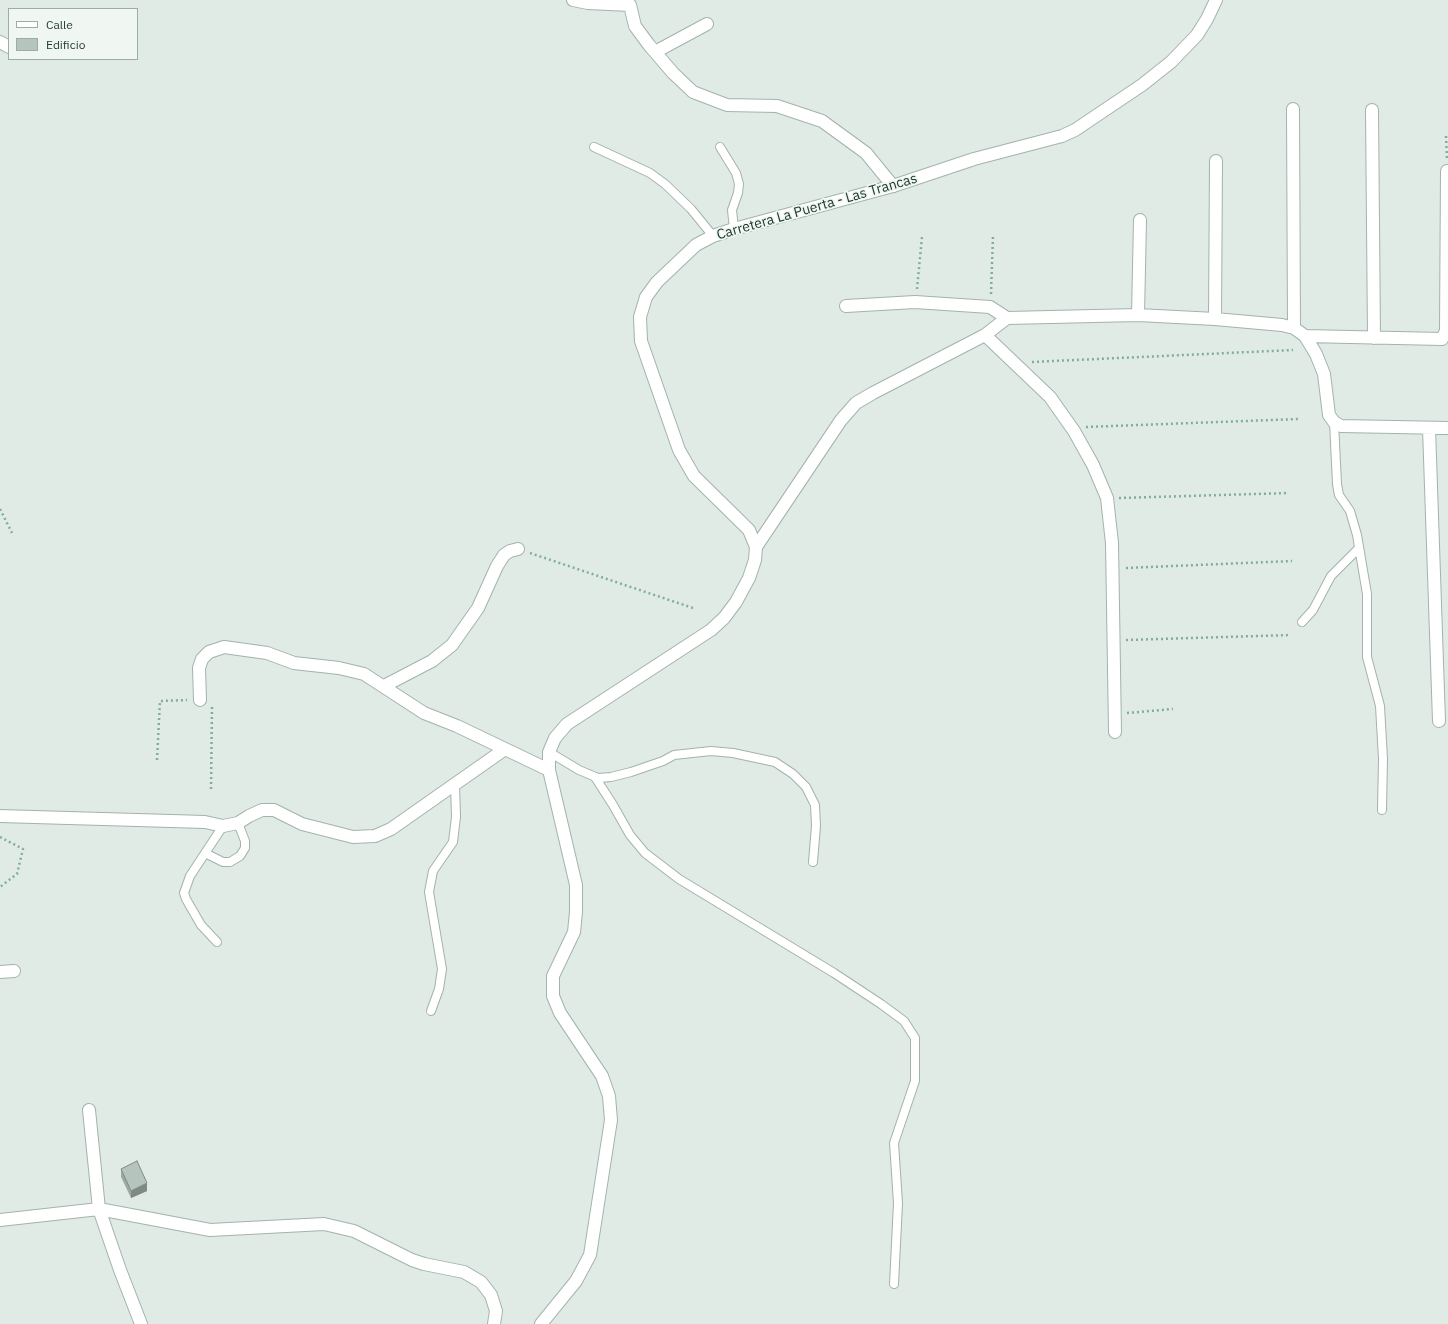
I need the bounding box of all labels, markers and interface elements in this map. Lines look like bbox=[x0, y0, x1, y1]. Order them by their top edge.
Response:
legend bbox=[8, 8, 138, 60]
text: Calle bbox=[46, 17, 73, 32]
text: Edificio bbox=[46, 37, 85, 52]
street label: Carretera La Puerta - Las Trancas bbox=[715, 170, 919, 244]

